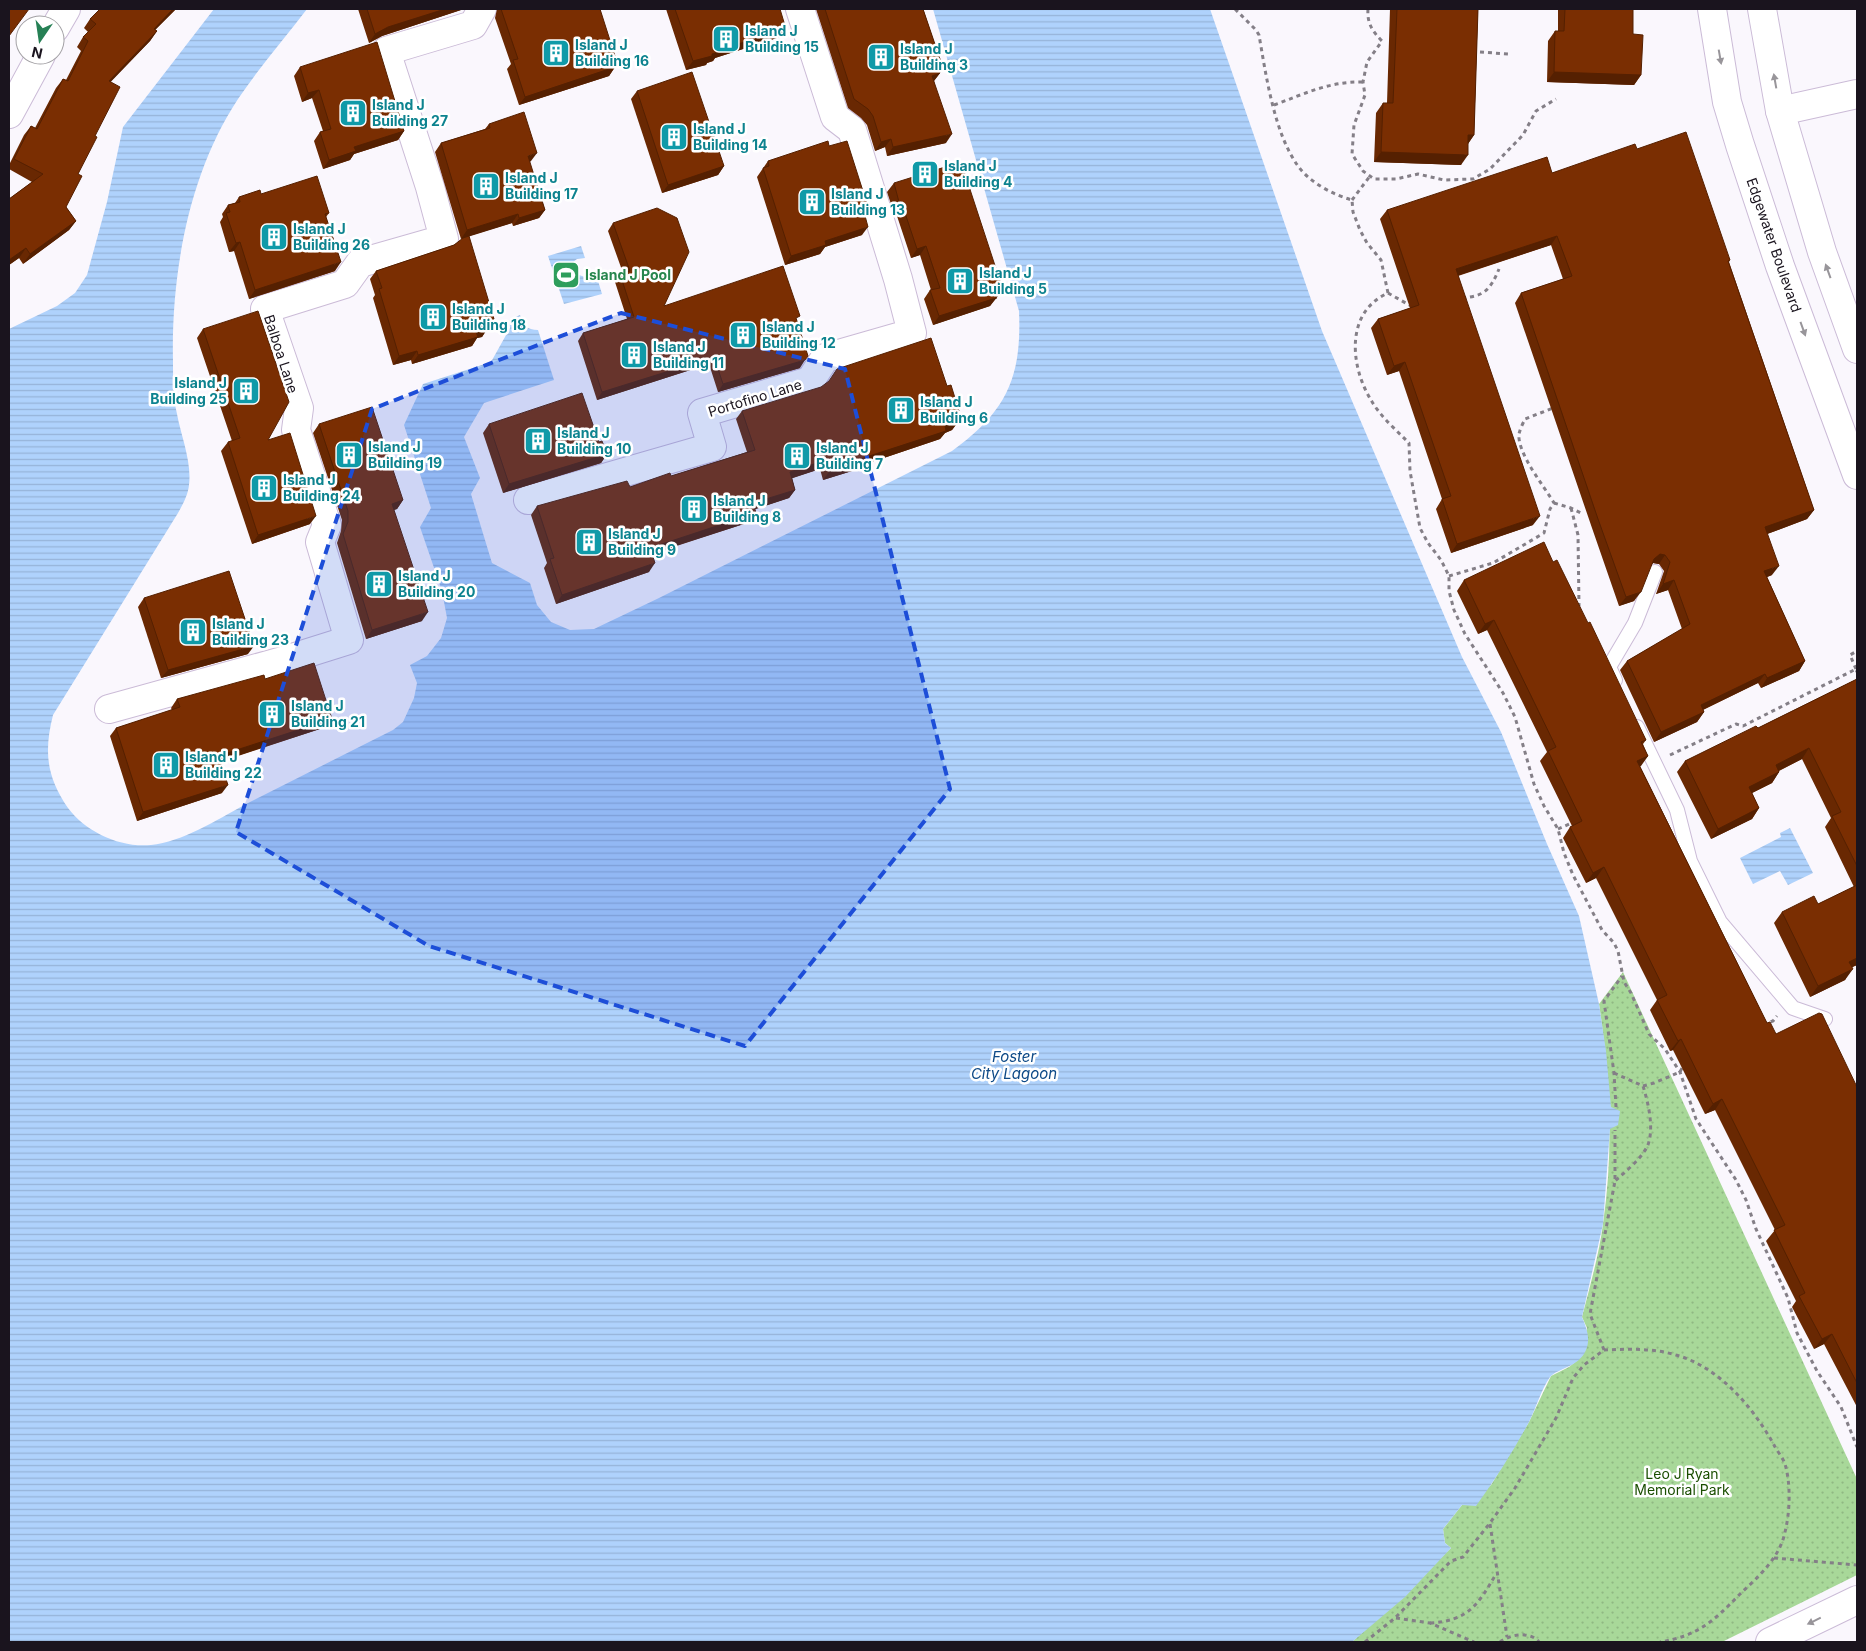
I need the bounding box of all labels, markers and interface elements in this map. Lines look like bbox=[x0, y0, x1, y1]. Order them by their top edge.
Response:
north arrow bbox=[15, 15, 65, 65]
place label: Island J Building 15 bbox=[745, 22, 819, 55]
building icon: Island J Building 15 bbox=[711, 24, 741, 54]
place label: Island J Building 16 bbox=[575, 36, 649, 69]
building icon: Island J Building 16 bbox=[541, 38, 571, 68]
place label: Island J Building 3 bbox=[900, 40, 968, 73]
building icon: Island J Building 3 bbox=[866, 42, 896, 72]
text: N bbox=[30, 44, 44, 63]
one-way arrow bbox=[1716, 49, 1724, 65]
one-way arrow bbox=[1771, 73, 1779, 88]
place label: Island J Building 27 bbox=[372, 96, 448, 129]
building icon: Island J Building 27 bbox=[338, 98, 368, 128]
place label: Island J Building 14 bbox=[693, 120, 768, 153]
building icon: Island J Building 14 bbox=[659, 122, 689, 152]
place label: Island J Building 4 bbox=[944, 157, 1013, 190]
building icon: Island J Building 4 bbox=[910, 159, 940, 189]
place label: Island J Building 17 bbox=[505, 169, 578, 202]
building icon: Island J Building 17 bbox=[471, 171, 501, 201]
street label: Edgewater Boulevard bbox=[1743, 175, 1805, 314]
place label: Island J Building 13 bbox=[831, 185, 905, 218]
building icon: Island J Building 13 bbox=[797, 187, 827, 217]
place label: Island J Building 26 bbox=[293, 220, 370, 253]
building icon: Island J Building 26 bbox=[259, 222, 289, 252]
sports icon: Island J Pool bbox=[551, 260, 581, 290]
one-way arrow bbox=[1824, 263, 1832, 278]
place label: Island J Building 5 bbox=[979, 264, 1047, 297]
place label: Island J Pool bbox=[585, 266, 671, 283]
building icon: Island J Building 5 bbox=[945, 266, 975, 296]
place label: Island J Building 18 bbox=[452, 300, 526, 333]
building icon: Island J Building 18 bbox=[418, 302, 448, 332]
street label: Balboa Lane bbox=[261, 312, 302, 395]
place label: Island J Building 12 bbox=[762, 318, 836, 351]
building icon: Island J Building 12 bbox=[728, 320, 758, 350]
one-way arrow bbox=[1800, 321, 1807, 336]
place label: Island J Building 11 bbox=[653, 338, 724, 371]
building icon: Island J Building 11 bbox=[619, 340, 649, 370]
place label: Island J Building 25 bbox=[150, 374, 227, 407]
street label: Portofino Lane bbox=[706, 375, 804, 420]
building icon: Island J Building 25 bbox=[231, 376, 261, 406]
place label: Island J Building 6 bbox=[920, 393, 988, 426]
building icon: Island J Building 6 bbox=[886, 395, 916, 425]
place label: Island J Building 10 bbox=[557, 424, 632, 457]
building icon: Island J Building 10 bbox=[523, 426, 553, 456]
place label: Island J Building 19 bbox=[368, 438, 442, 471]
place label: Island J Building 7 bbox=[816, 439, 883, 472]
building icon: Island J Building 19 bbox=[334, 440, 364, 470]
building icon: Island J Building 7 bbox=[782, 441, 812, 471]
place label: Island J Building 24 bbox=[283, 471, 360, 504]
building icon: Island J Building 24 bbox=[249, 473, 279, 503]
place label: Island J Building 8 bbox=[713, 492, 781, 525]
building icon: Island J Building 8 bbox=[679, 494, 709, 524]
place label: Island J Building 9 bbox=[608, 525, 676, 558]
building icon: Island J Building 9 bbox=[574, 527, 604, 557]
place label: Island J Building 20 bbox=[398, 567, 475, 600]
building icon: Island J Building 20 bbox=[364, 569, 394, 599]
place label: Island J Building 23 bbox=[212, 615, 289, 648]
building icon: Island J Building 23 bbox=[178, 617, 208, 647]
place label: Island J Building 21 bbox=[291, 697, 365, 730]
building icon: Island J Building 21 bbox=[257, 699, 287, 729]
place label: Island J Building 22 bbox=[185, 748, 262, 781]
building icon: Island J Building 22 bbox=[151, 750, 181, 780]
water label: Foster City Lagoon bbox=[971, 1047, 1057, 1083]
park label: Leo J Ryan Memorial Park bbox=[1634, 1465, 1730, 1498]
one-way arrow bbox=[1807, 1617, 1821, 1625]

